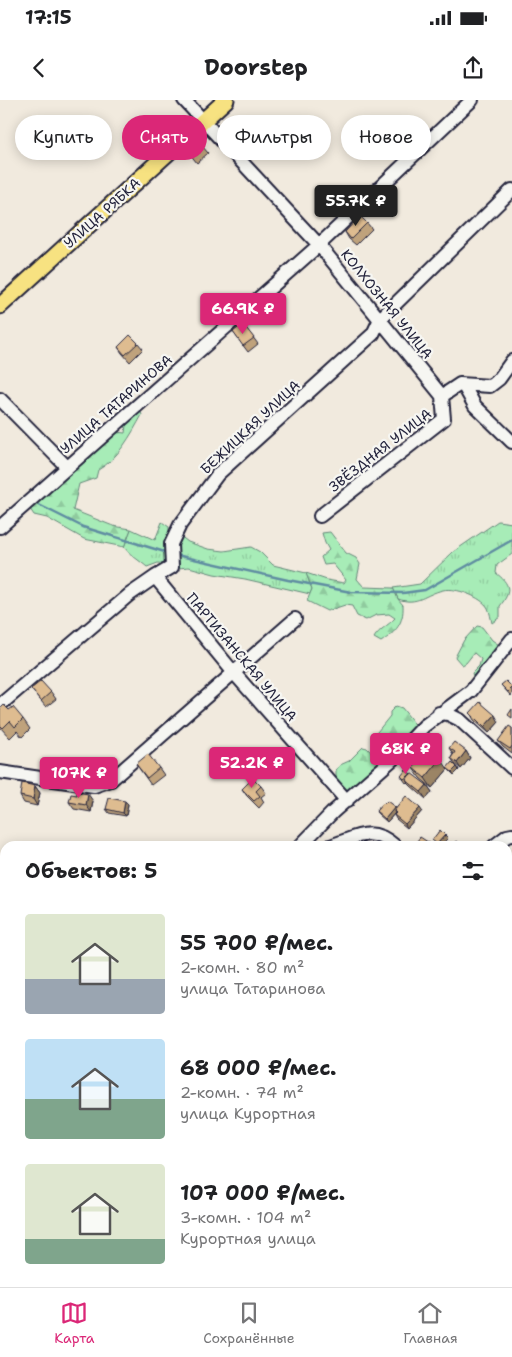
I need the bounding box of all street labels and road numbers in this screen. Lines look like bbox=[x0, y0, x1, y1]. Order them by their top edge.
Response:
street label: УЛИЦА РЯБКА bbox=[60, 174, 144, 252]
street label: КОЛХОЗНАЯ УЛИЦА bbox=[337, 246, 437, 362]
street label: УЛИЦА ТАТАРИНОВА bbox=[56, 350, 176, 458]
street label: БЕЖИЦКАЯ УЛИЦА bbox=[196, 376, 304, 478]
street label: ЗВЁЗДНАЯ УЛИЦА bbox=[325, 404, 435, 496]
street label: ПАРТИЗАНСКАЯ УЛИЦА bbox=[183, 589, 301, 725]

